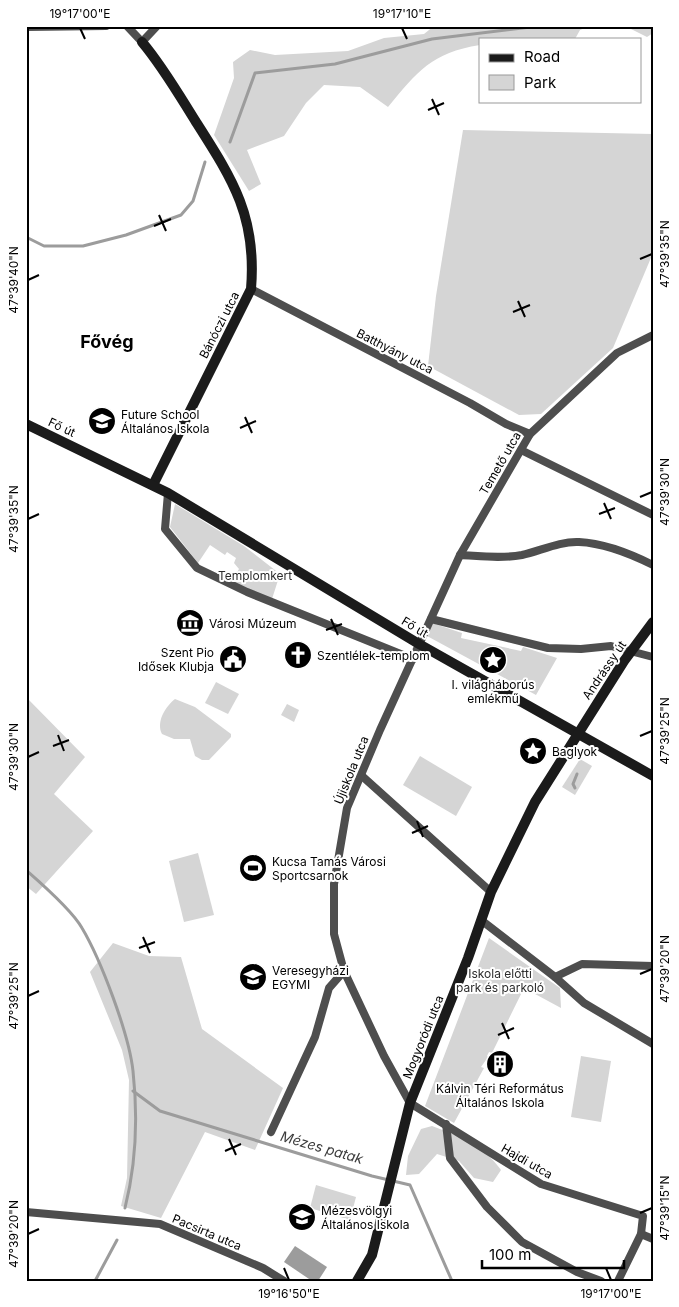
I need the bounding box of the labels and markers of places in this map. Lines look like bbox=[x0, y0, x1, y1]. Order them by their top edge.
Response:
school or university icon: Future School Általános Iskola bbox=[87, 406, 117, 436]
place label: Future School Általános Iskola bbox=[121, 407, 209, 436]
museum icon: Városi Múzeum bbox=[175, 608, 205, 638]
place label: Városi Múzeum bbox=[209, 616, 297, 631]
church icon: Szentlélek-templom bbox=[283, 640, 313, 670]
public building icon: Szent Pio Idősek Klubja bbox=[218, 644, 248, 674]
place label: Szent Pio Idősek Klubja bbox=[138, 645, 214, 674]
place icon: I. világháborús emlékmű bbox=[478, 645, 508, 675]
place label: Szentlélek-templom bbox=[317, 648, 430, 663]
place label: I. világháborús emlékmű bbox=[451, 677, 535, 706]
place icon: Baglyok bbox=[518, 736, 548, 766]
place label: Baglyok bbox=[552, 744, 598, 759]
sports icon: Kucsa Tamás Városi Sportcsarnok bbox=[238, 853, 268, 883]
place label: Kucsa Tamás Városi Sportcsarnok bbox=[272, 854, 386, 883]
school or university icon: Veresegyházi EGYMI bbox=[238, 962, 268, 992]
place label: Veresegyházi EGYMI bbox=[272, 963, 349, 992]
building icon: Kálvin Téri Református Általános Iskola bbox=[485, 1049, 515, 1079]
place label: Kálvin Téri Református Általános Iskola bbox=[436, 1081, 564, 1110]
school or university icon: Mézesvölgyi Általános Iskola bbox=[287, 1202, 317, 1232]
place label: Mézesvölgyi Általános Iskola bbox=[321, 1203, 409, 1232]

